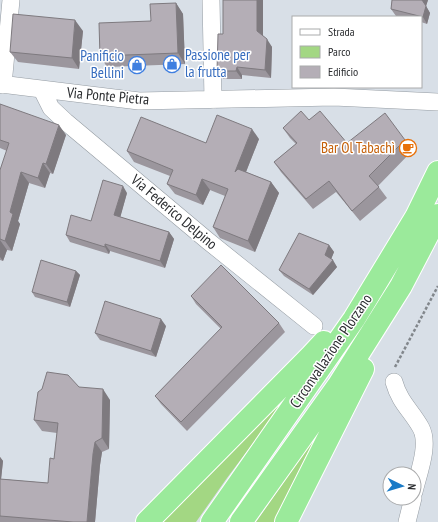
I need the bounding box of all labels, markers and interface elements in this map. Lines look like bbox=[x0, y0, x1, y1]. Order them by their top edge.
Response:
legend bbox=[292, 16, 422, 88]
text: Strada bbox=[328, 24, 355, 39]
text: Parco bbox=[328, 44, 350, 59]
place label: Passione per la frutta bbox=[185, 45, 251, 81]
place label: Panificio Bellini bbox=[80, 46, 124, 82]
shop icon: Passione per la frutta bbox=[162, 54, 182, 74]
shop icon: Panificio Bellini bbox=[127, 55, 147, 75]
text: Edificio bbox=[328, 64, 358, 79]
street label: Via Ponte Pietra bbox=[65, 82, 150, 109]
place label: Bar Ol Tabachì bbox=[321, 138, 395, 157]
cafe icon: Bar Ol Tabachì bbox=[398, 138, 418, 158]
street label: Via Federico Delpino bbox=[126, 169, 221, 253]
street label: Circonvallazione Plorzano bbox=[285, 290, 376, 411]
north arrow bbox=[382, 466, 422, 506]
text: N bbox=[405, 483, 419, 490]

